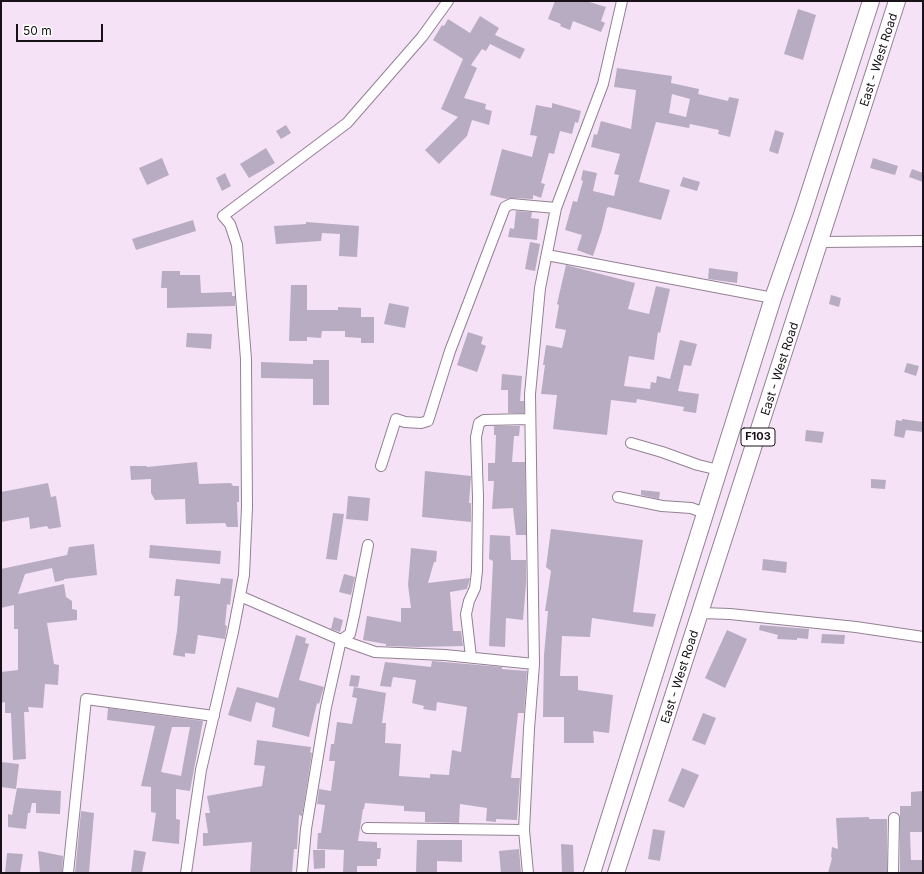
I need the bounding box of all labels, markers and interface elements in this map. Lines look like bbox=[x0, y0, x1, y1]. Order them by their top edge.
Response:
street label: East - West Road bbox=[857, 12, 901, 108]
scale bar bbox=[18, 16, 105, 42]
text: 50 m bbox=[23, 23, 52, 38]
street label: East - West Road bbox=[758, 321, 802, 417]
road number: F103 bbox=[741, 428, 775, 446]
street label: East - West Road bbox=[658, 629, 702, 725]

